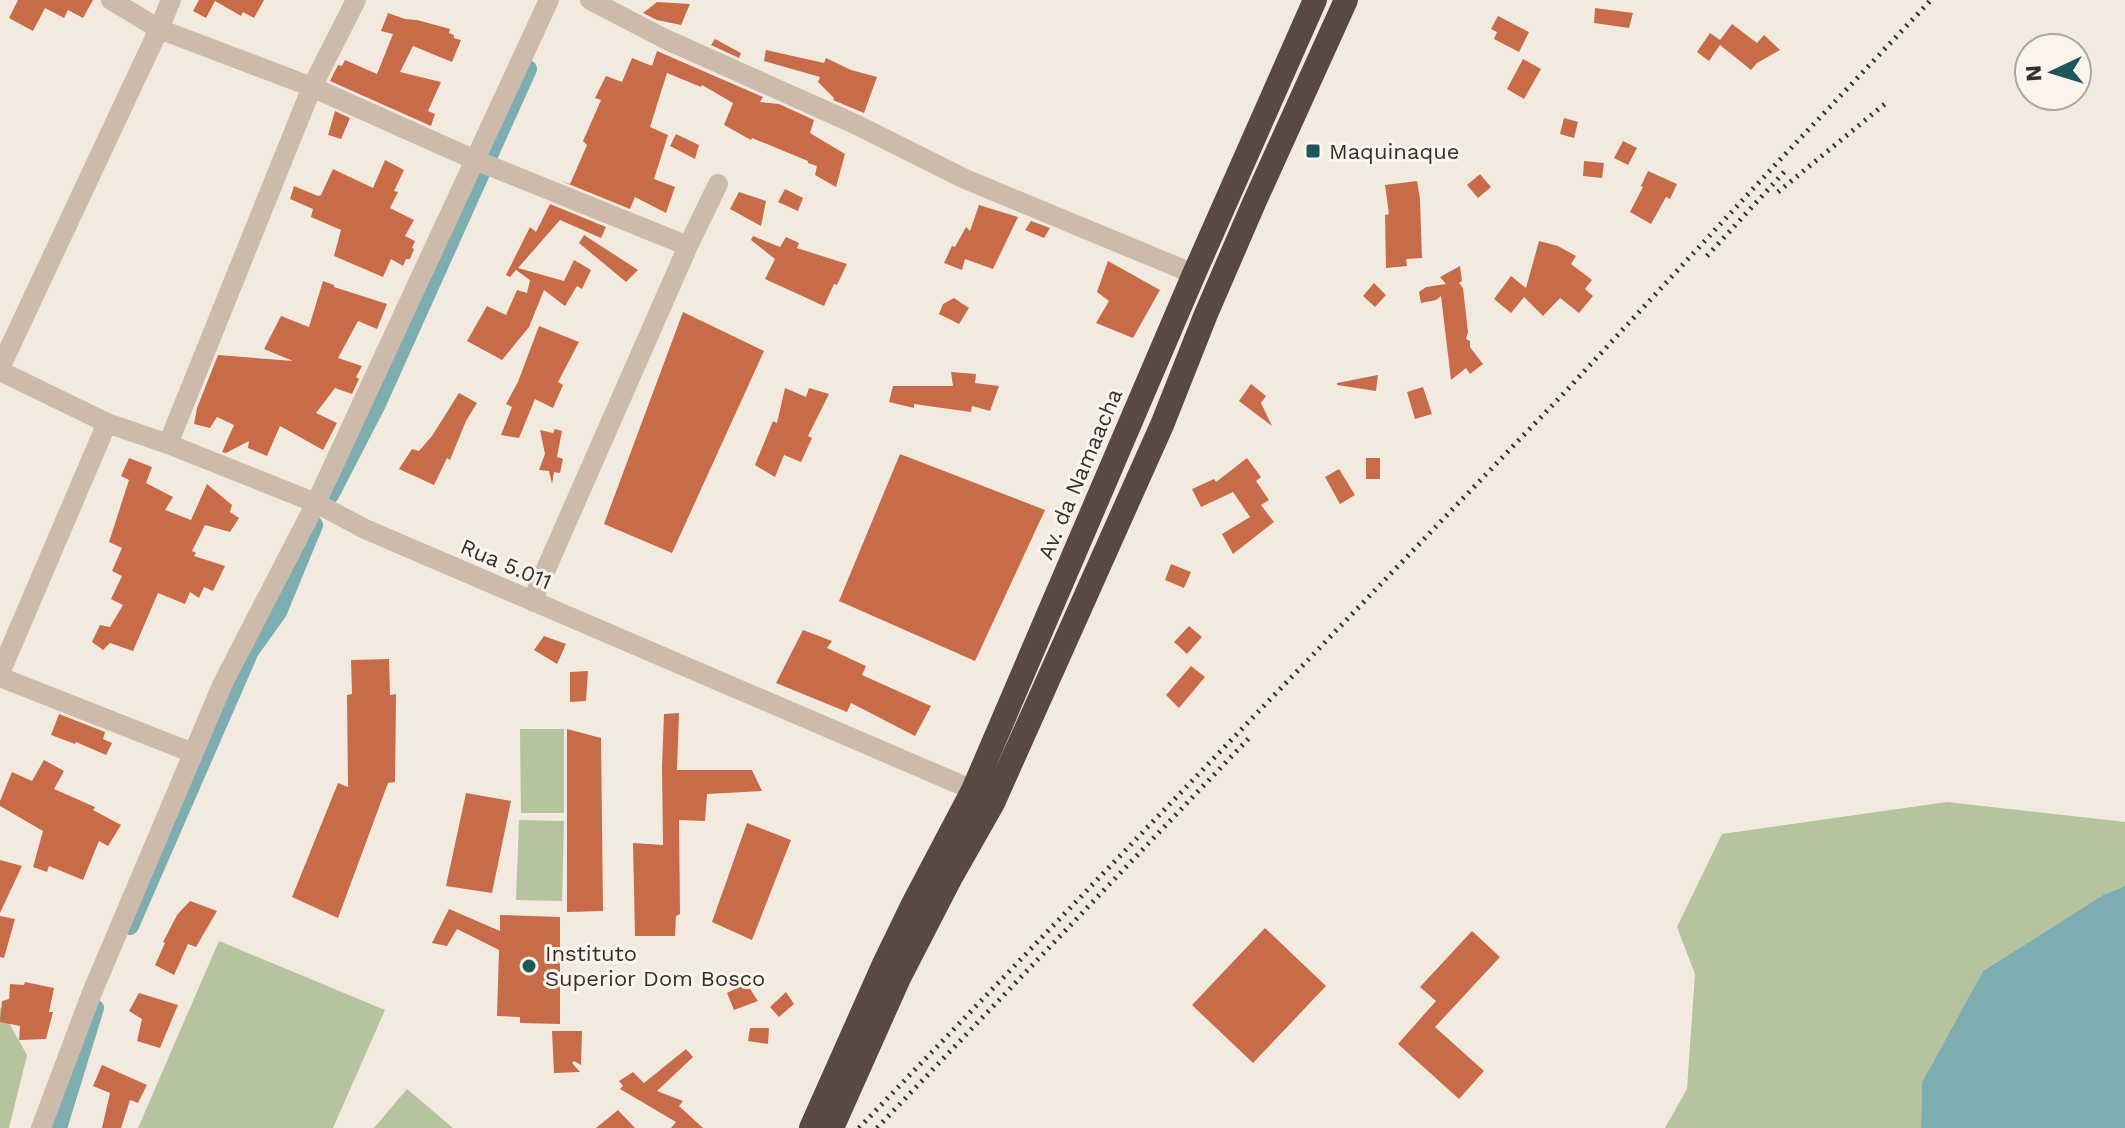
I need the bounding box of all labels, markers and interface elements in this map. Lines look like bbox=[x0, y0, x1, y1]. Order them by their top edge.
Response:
north arrow bbox=[2013, 32, 2093, 112]
text: N bbox=[2021, 64, 2047, 82]
place label: Maquinaque bbox=[1329, 139, 1459, 164]
marker: Maquinaque bbox=[1304, 142, 1322, 160]
street label: Av. da Namaacha bbox=[1033, 385, 1127, 563]
street label: Rua 5.011 bbox=[457, 534, 555, 594]
place label: Instituto Superior Dom Bosco bbox=[545, 941, 765, 991]
marker: Instituto Superior Dom Bosco bbox=[520, 957, 538, 975]

